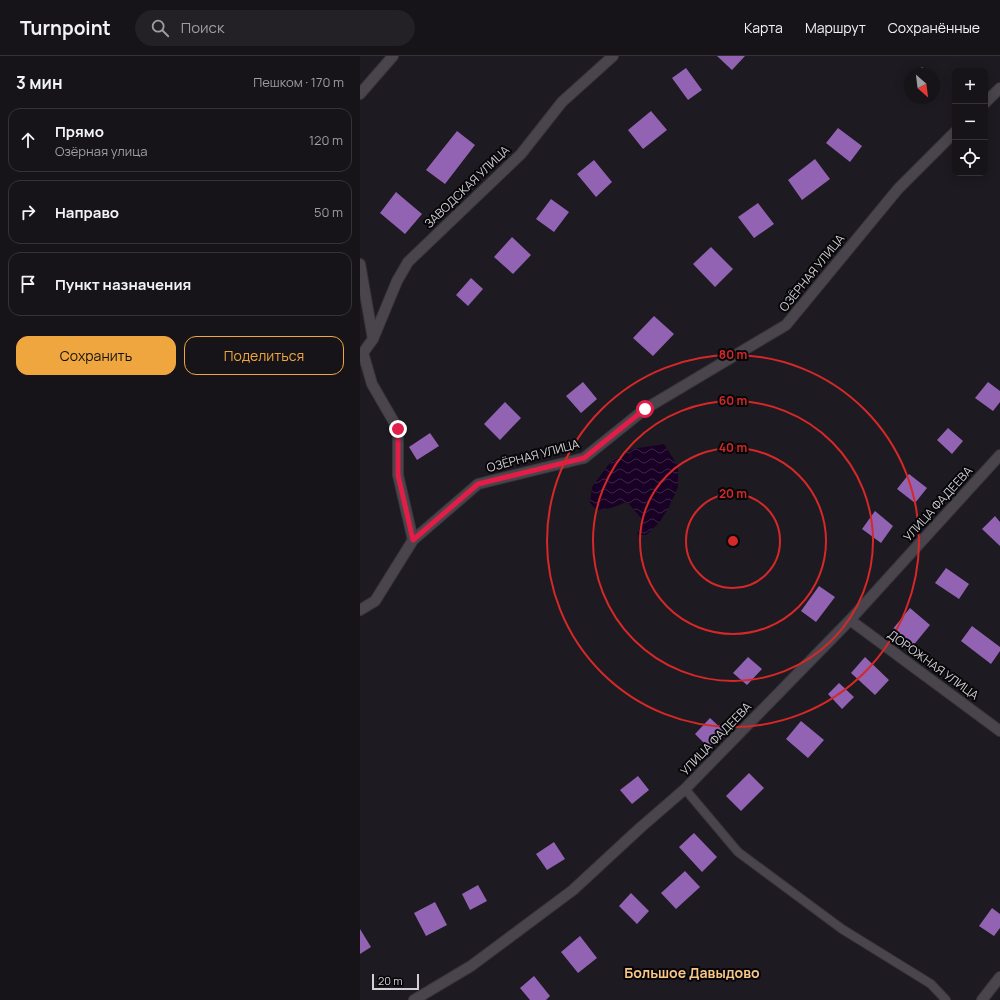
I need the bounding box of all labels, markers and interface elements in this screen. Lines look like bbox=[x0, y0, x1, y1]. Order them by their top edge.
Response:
search box bbox=[135, 10, 415, 46]
text: Turnpoint bbox=[20, 15, 111, 41]
icon: search bbox=[149, 17, 171, 39]
text: Поиск bbox=[181, 17, 224, 38]
text: Карта bbox=[744, 18, 783, 37]
text: Маршрут bbox=[805, 18, 866, 37]
text: Сохранённые bbox=[888, 18, 980, 37]
north arrow bbox=[904, 68, 940, 104]
map controls bbox=[952, 68, 988, 176]
button: + bbox=[952, 68, 988, 104]
text: 3 мин bbox=[16, 71, 63, 94]
text: Пешком · 170 m bbox=[253, 73, 344, 91]
button: − bbox=[952, 104, 988, 140]
text: Прямо bbox=[55, 121, 104, 142]
icon: ahead bbox=[17, 129, 39, 151]
text: 120 m bbox=[309, 131, 343, 149]
button: locate bbox=[952, 140, 988, 176]
street label: ЗАВОДСКАЯ УЛИЦА bbox=[420, 141, 513, 232]
text: Озёрная улица bbox=[55, 142, 147, 160]
icon: right bbox=[17, 201, 39, 223]
text: Направо bbox=[55, 202, 119, 223]
text: 50 m bbox=[314, 203, 343, 221]
street label: ОЗЁРНАЯ УЛИЦА bbox=[775, 230, 848, 315]
icon: arrive bbox=[17, 273, 39, 295]
text: Пункт назначения bbox=[55, 274, 191, 295]
button: Сохранить bbox=[16, 336, 176, 375]
button: Поделиться bbox=[184, 336, 344, 375]
text: 80 m bbox=[719, 346, 747, 363]
text: 60 m bbox=[719, 392, 747, 409]
route start bbox=[636, 400, 654, 418]
route end bbox=[389, 420, 407, 438]
street label: ОЗЁРНАЯ УЛИЦА bbox=[485, 435, 581, 476]
text: 40 m bbox=[719, 439, 747, 456]
street label: УЛИЦА ФАДЕЕВА bbox=[899, 462, 976, 545]
text: 20 m bbox=[719, 485, 747, 502]
centre of rings bbox=[726, 534, 740, 548]
street label: ДОРОЖНАЯ УЛИЦА bbox=[884, 626, 983, 704]
street label: УЛИЦА ФАДЕЕВА bbox=[676, 698, 755, 779]
district label: Большое Давыдово bbox=[624, 963, 760, 982]
scale bar bbox=[372, 972, 419, 991]
text: 20 m bbox=[378, 973, 403, 988]

